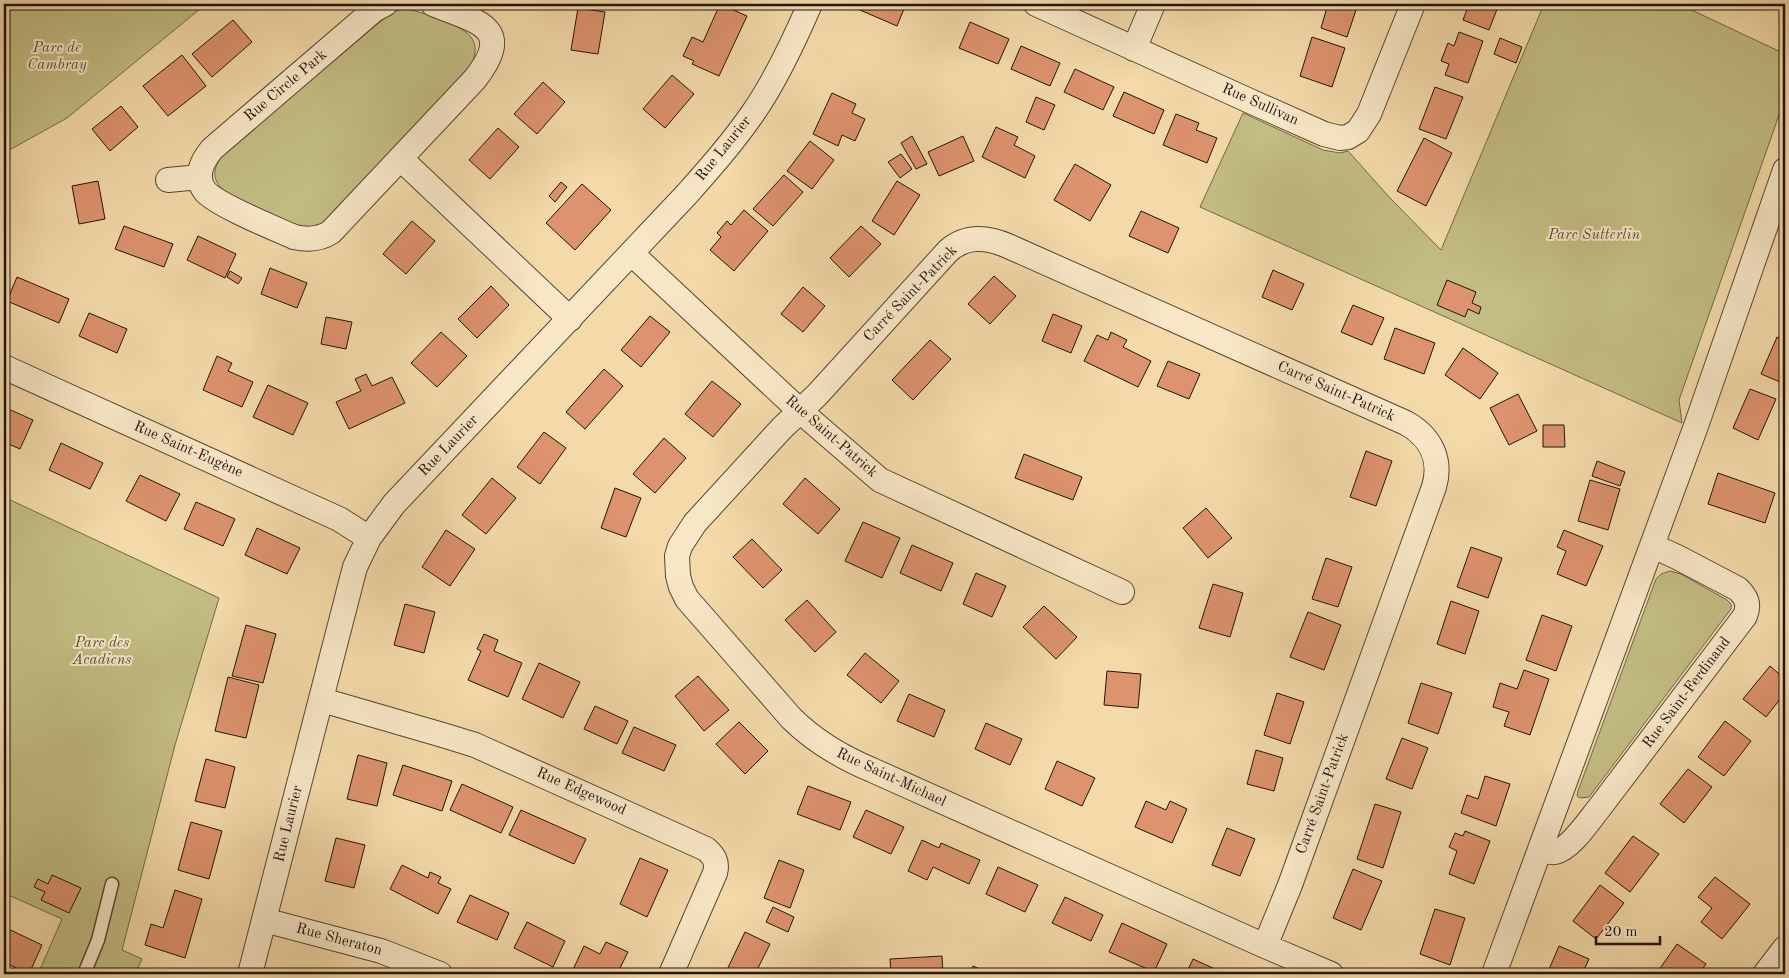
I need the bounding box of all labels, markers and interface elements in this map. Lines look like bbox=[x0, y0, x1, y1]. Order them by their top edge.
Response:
park label: Parc de Cambray bbox=[27, 41, 87, 73]
street label: Rue Circle Park bbox=[242, 47, 330, 125]
street label: Rue Sullivan bbox=[1219, 81, 1301, 129]
street label: Rue Laurier bbox=[693, 114, 755, 184]
park label: Parc Sutterlin bbox=[1547, 228, 1641, 243]
street label: Carré Saint-Patrick bbox=[861, 243, 961, 345]
street label: Carré Saint-Patrick bbox=[1275, 359, 1397, 425]
street label: Rue Saint-Patrick bbox=[782, 393, 880, 481]
street label: Rue Laurier bbox=[416, 413, 482, 479]
street label: Rue Saint-Eugène bbox=[131, 419, 245, 481]
street label: Rue Saint-Ferdinand bbox=[1640, 634, 1734, 751]
park label: Parc des Acadiens bbox=[71, 636, 132, 668]
street label: Carré Saint-Patrick bbox=[1294, 731, 1352, 856]
street label: Rue Saint-Michael bbox=[834, 746, 948, 810]
street label: Rue Edgewood bbox=[534, 765, 628, 819]
street label: Rue Laurier bbox=[272, 784, 306, 864]
scale bar bbox=[1596, 913, 1660, 945]
street label: Rue Sheraton bbox=[294, 921, 384, 959]
text: 20 m bbox=[1604, 925, 1638, 940]

